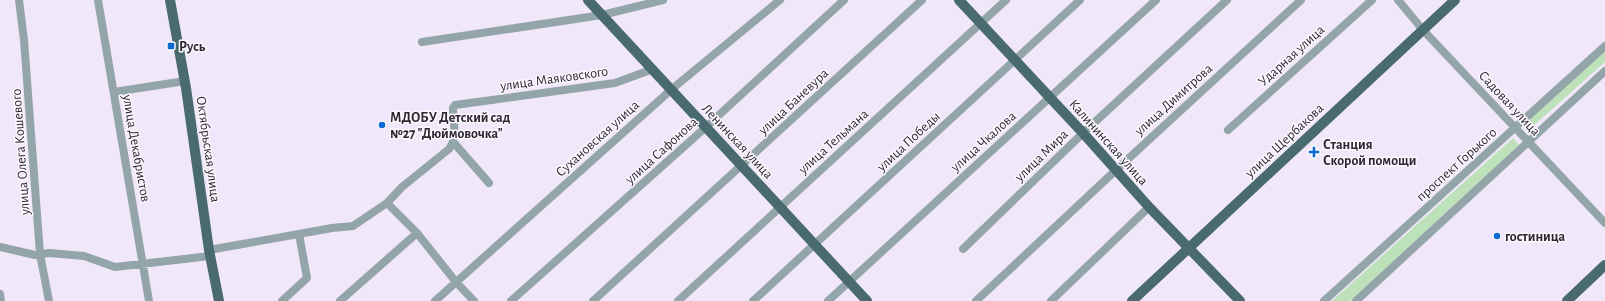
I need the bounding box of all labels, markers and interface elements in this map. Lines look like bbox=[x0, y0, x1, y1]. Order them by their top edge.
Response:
street label: Ударная улица bbox=[1256, 22, 1328, 89]
place label: Русь bbox=[179, 40, 206, 54]
marker: Русь bbox=[166, 41, 176, 51]
street label: улица Димитрова bbox=[1131, 61, 1216, 139]
street label: улица Маяковского bbox=[498, 64, 609, 94]
street label: улица Баневура bbox=[755, 66, 832, 138]
street label: Садовая улица bbox=[1476, 69, 1543, 139]
street label: улица Олега Кошевого bbox=[10, 88, 32, 217]
street label: улица Декабристов bbox=[120, 93, 152, 203]
street label: Октябрьская улица bbox=[194, 95, 222, 204]
street label: Сухановская улица bbox=[553, 97, 642, 180]
street label: Калининская улица bbox=[1066, 97, 1151, 189]
street label: улица Щербакова bbox=[1242, 101, 1327, 181]
street label: Ленинская улица bbox=[699, 102, 776, 182]
street label: улица Тельмана bbox=[795, 106, 872, 177]
street label: улица Победы bbox=[874, 109, 943, 175]
street label: улица Чкалова bbox=[948, 109, 1019, 175]
place label: МДОБУ Детский сад №27 "Дюймовочка" bbox=[390, 111, 511, 141]
street label: улица Сафонова bbox=[622, 114, 701, 187]
marker: МДОБУ Детский сад №27 "Дюймовочка" bbox=[377, 120, 387, 130]
street label: проспект Горького bbox=[1414, 125, 1500, 204]
street label: улица Мира bbox=[1012, 127, 1071, 185]
place label: Станция Скорой помощи bbox=[1323, 138, 1416, 168]
marker: Станция Скорой помощи bbox=[1308, 146, 1320, 158]
place label: гостиница bbox=[1505, 230, 1566, 244]
marker: гостиница bbox=[1492, 231, 1502, 241]

